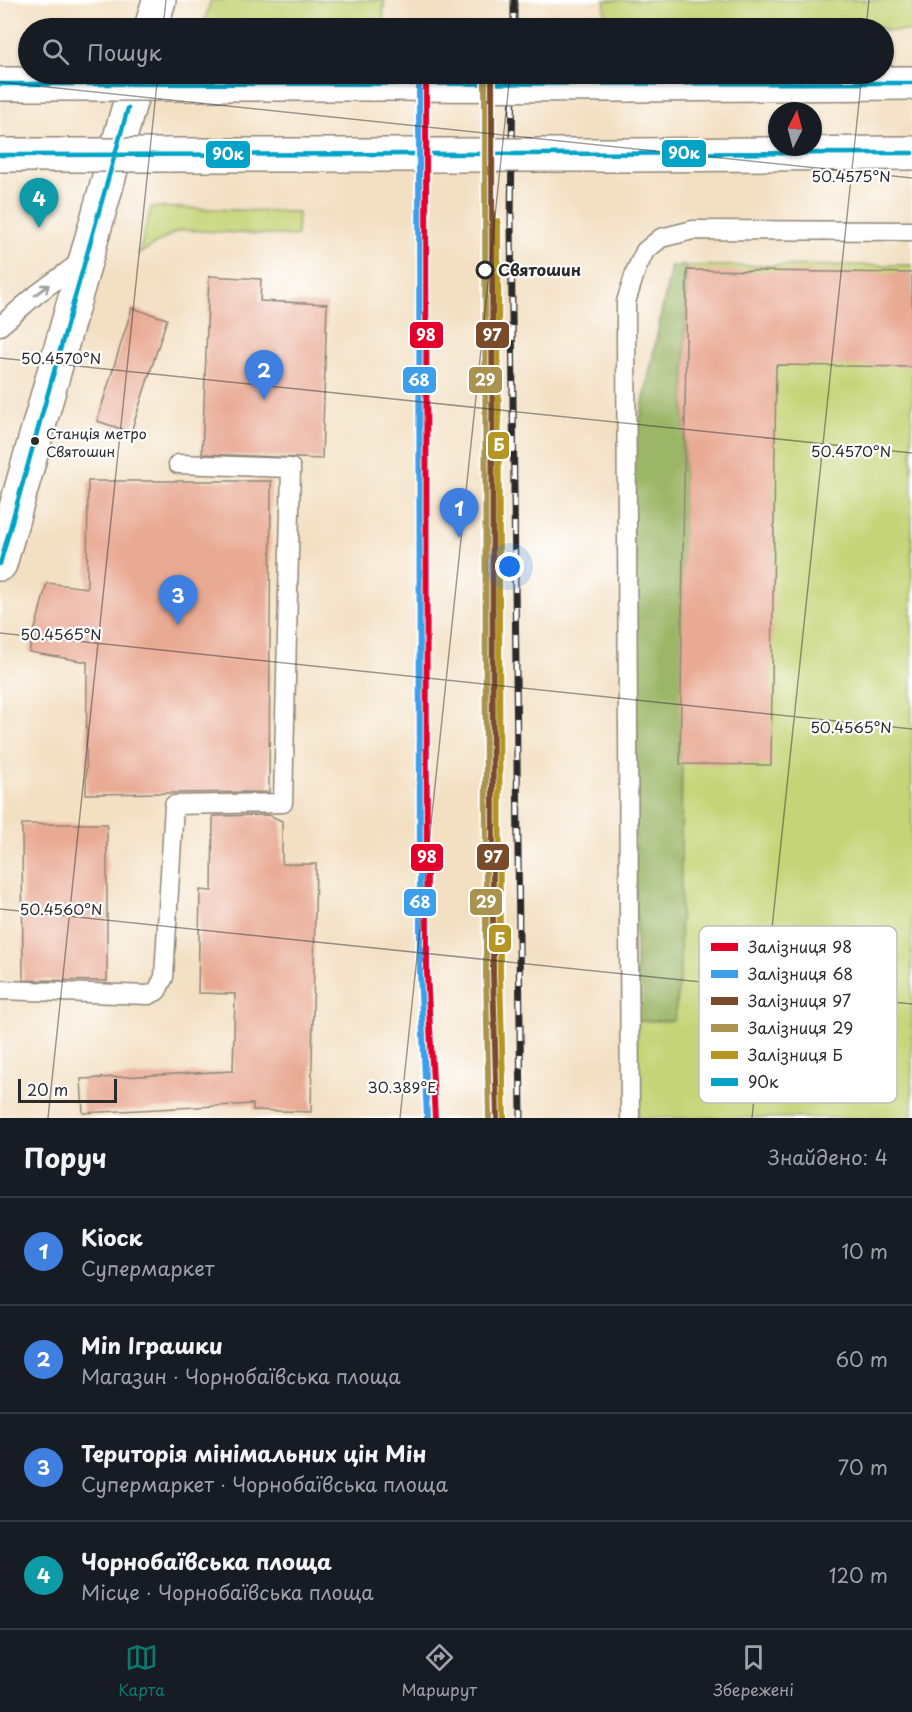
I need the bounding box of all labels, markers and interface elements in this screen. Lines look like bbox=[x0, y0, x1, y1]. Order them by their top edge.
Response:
search box bbox=[18, 18, 894, 84]
icon: search bbox=[39, 35, 72, 68]
text: Пошук bbox=[87, 35, 162, 68]
north arrow bbox=[768, 102, 822, 156]
line badge: 90к bbox=[661, 139, 707, 168]
line badge: 90к bbox=[205, 140, 251, 169]
text: 90к bbox=[668, 140, 701, 164]
text: 90к bbox=[212, 141, 245, 165]
text: 50.4575°N bbox=[811, 164, 891, 187]
pin: 4 bbox=[20, 178, 58, 228]
place label: Святошин bbox=[498, 257, 581, 281]
marker: Святошин bbox=[476, 261, 494, 279]
one-way arrow bbox=[34, 284, 50, 297]
line badge: 98 bbox=[409, 321, 444, 349]
line badge: 97 bbox=[475, 321, 510, 349]
text: 98 bbox=[416, 322, 436, 346]
text: 97 bbox=[483, 322, 502, 346]
text: 50.4570°N bbox=[21, 346, 101, 369]
pin: 2 bbox=[244, 350, 284, 400]
line badge: 68 bbox=[402, 366, 437, 394]
line badge: 29 bbox=[468, 366, 503, 394]
text: 68 bbox=[408, 367, 430, 391]
text: 29 bbox=[475, 367, 495, 391]
place label: Станція метро Святошин bbox=[46, 423, 147, 462]
line badge: Б bbox=[487, 431, 510, 460]
text: Б bbox=[493, 432, 505, 456]
marker: Станція метро Святошин bbox=[29, 435, 41, 447]
text: 50.4570°N bbox=[811, 439, 891, 462]
pin: 1 bbox=[440, 488, 478, 538]
your location bbox=[495, 552, 524, 581]
pin: 3 bbox=[158, 576, 198, 625]
text: 50.4565°N bbox=[20, 622, 102, 645]
text: 50.4565°N bbox=[810, 715, 892, 738]
line badge: 98 bbox=[410, 843, 444, 872]
line badge: 97 bbox=[476, 843, 510, 871]
text: 98 bbox=[417, 844, 437, 868]
text: 97 bbox=[484, 844, 503, 868]
line badge: 68 bbox=[403, 888, 437, 917]
line badge: 29 bbox=[469, 888, 503, 916]
text: 68 bbox=[409, 889, 431, 913]
text: 29 bbox=[476, 889, 496, 913]
text: 50.4560°N bbox=[20, 897, 102, 920]
line badge: Б bbox=[488, 924, 512, 953]
text: Б bbox=[494, 926, 506, 950]
legend bbox=[699, 926, 897, 1103]
text: Залізниця 98 bbox=[747, 934, 852, 958]
text: Залізниця 68 bbox=[747, 961, 853, 985]
text: Залізниця 97 bbox=[747, 988, 851, 1012]
text: Залізниця 29 bbox=[747, 1015, 853, 1039]
text: Залізниця Б bbox=[747, 1042, 843, 1066]
text: 90к bbox=[748, 1069, 779, 1093]
text: 30.389°E bbox=[368, 1075, 436, 1098]
scale bar bbox=[18, 1076, 117, 1104]
text: 20 m bbox=[27, 1077, 68, 1101]
text: Поруч bbox=[24, 1138, 107, 1177]
text: Знайдено: 4 bbox=[768, 1142, 888, 1172]
text: Кіоск bbox=[81, 1220, 142, 1253]
text: 1 bbox=[39, 1236, 48, 1266]
text: 10 m bbox=[841, 1236, 888, 1266]
text: Супермаркет bbox=[81, 1253, 214, 1283]
text: Min Іграшки bbox=[81, 1328, 223, 1361]
text: 2 bbox=[36, 1344, 51, 1374]
text: 60 m bbox=[836, 1344, 888, 1374]
text: Магазин · Чорнобаївська площа bbox=[81, 1361, 401, 1391]
text: Територія мінімальних цін Мін bbox=[81, 1436, 426, 1469]
text: 3 bbox=[37, 1452, 50, 1482]
text: 70 m bbox=[838, 1452, 888, 1482]
text: Супермаркет · Чорнобаївська площа bbox=[81, 1469, 448, 1499]
text: Чорнобаївська площа bbox=[81, 1544, 332, 1577]
text: 4 bbox=[37, 1560, 50, 1590]
text: 120 m bbox=[829, 1560, 888, 1590]
text: Місце · Чорнобаївська площа bbox=[81, 1577, 374, 1607]
tab: Карта bbox=[118, 1641, 165, 1701]
tab: Маршрут bbox=[401, 1641, 477, 1701]
tab: Збережені bbox=[713, 1641, 794, 1701]

